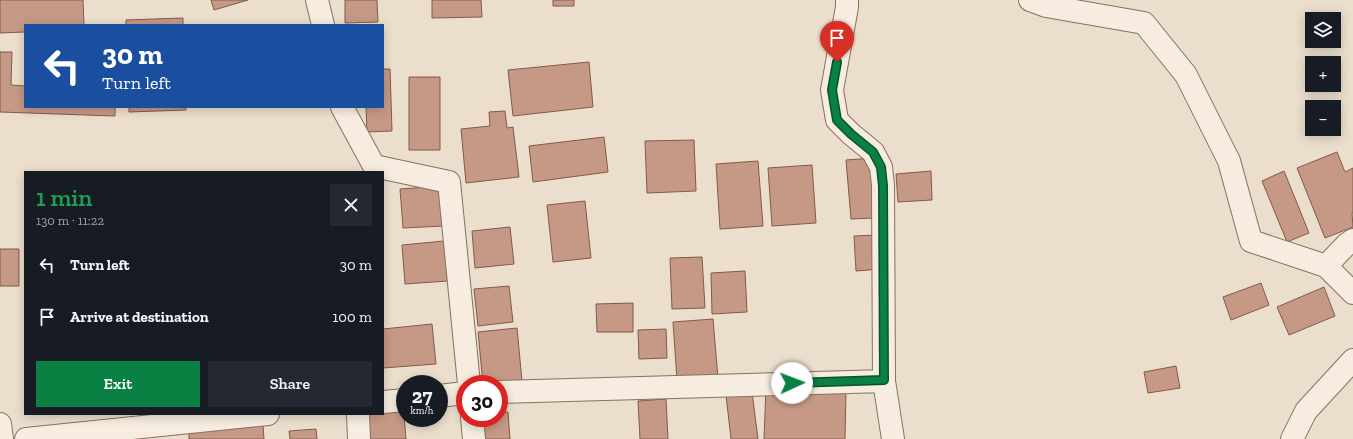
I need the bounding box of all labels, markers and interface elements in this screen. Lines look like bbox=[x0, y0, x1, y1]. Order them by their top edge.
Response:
map controls bbox=[1305, 12, 1341, 136]
button: layers bbox=[1305, 12, 1341, 48]
pin bbox=[820, 21, 854, 62]
icon: arrive bbox=[826, 27, 848, 49]
text: 30 m bbox=[102, 38, 163, 71]
icon: left bbox=[36, 40, 88, 92]
button: + bbox=[1305, 56, 1341, 92]
text: Turn left bbox=[102, 72, 171, 94]
button: − bbox=[1305, 100, 1341, 136]
text: 1 min bbox=[36, 183, 92, 212]
button: close bbox=[330, 184, 372, 226]
text: 130 m · 11:22 bbox=[36, 213, 104, 228]
icon: left bbox=[36, 254, 58, 276]
text: Turn left bbox=[70, 256, 130, 274]
text: 30 m bbox=[340, 256, 372, 274]
icon: arrive bbox=[36, 306, 58, 328]
text: Arrive at destination bbox=[70, 308, 209, 326]
text: 100 m bbox=[333, 308, 372, 326]
button: Exit bbox=[36, 361, 200, 407]
button: Share bbox=[208, 361, 372, 407]
position arrow bbox=[771, 362, 813, 404]
speed limit sign: 30 bbox=[456, 375, 508, 427]
text: 27 bbox=[412, 384, 432, 408]
text: km/h bbox=[411, 405, 433, 417]

